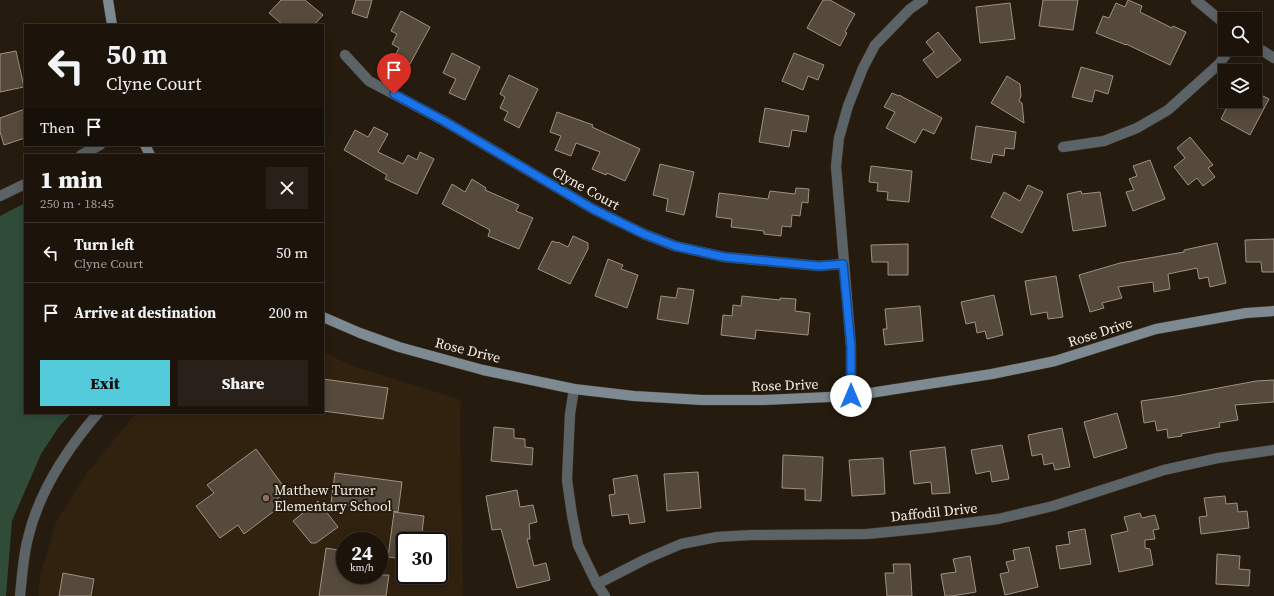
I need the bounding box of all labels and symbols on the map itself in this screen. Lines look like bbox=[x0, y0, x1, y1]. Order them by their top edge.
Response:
pin bbox=[377, 53, 411, 94]
street label: Clyne Court bbox=[549, 161, 624, 215]
street label: Rose Drive bbox=[1065, 312, 1135, 352]
street label: Rose Drive bbox=[433, 332, 503, 368]
street label: Rose Drive bbox=[751, 374, 819, 396]
position arrow bbox=[830, 375, 872, 417]
place label: Matthew Turner Elementary School bbox=[274, 480, 392, 516]
marker: Matthew Turner Elementary School bbox=[261, 493, 271, 503]
street label: Daffodil Drive bbox=[890, 498, 978, 526]
speed limit sign: 30 bbox=[396, 532, 448, 584]

